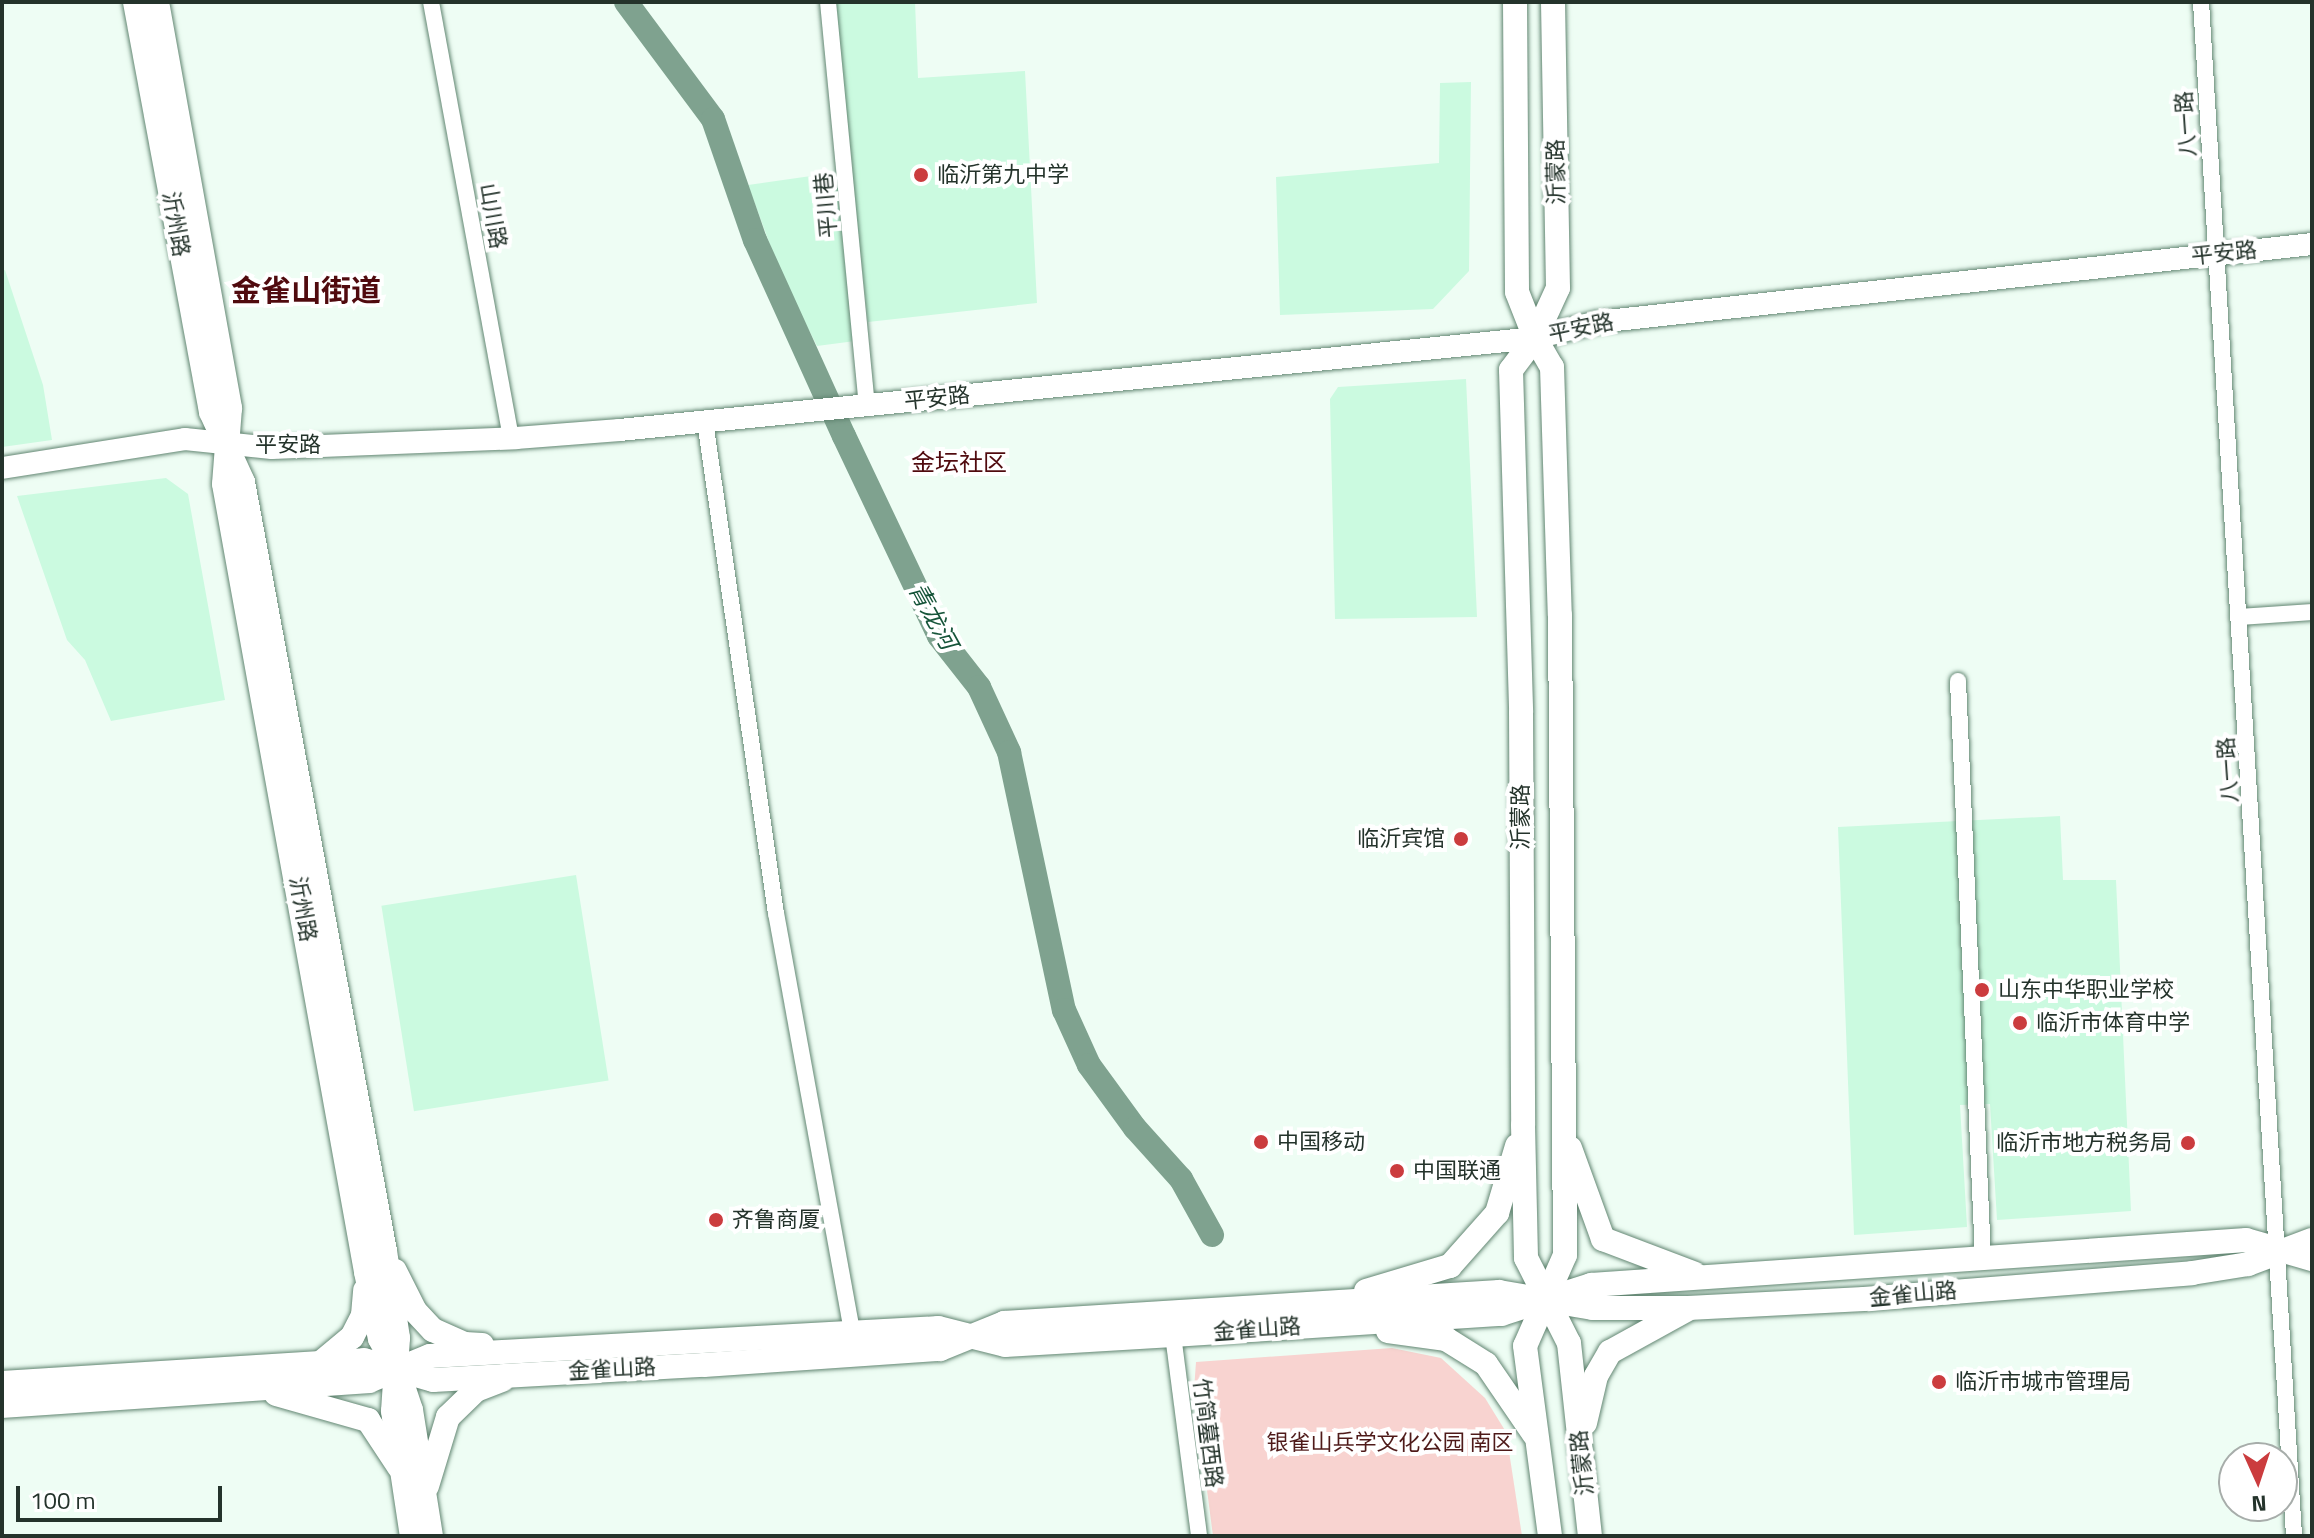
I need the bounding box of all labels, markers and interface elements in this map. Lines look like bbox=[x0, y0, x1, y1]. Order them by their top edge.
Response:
street label: 八一路 bbox=[2171, 90, 2201, 158]
street label: 沂蒙路 bbox=[1542, 139, 1570, 205]
place label: 临沂第九中学 bbox=[937, 162, 1069, 188]
marker: 临沂第九中学 bbox=[912, 166, 930, 184]
street label: 平川巷 bbox=[810, 171, 842, 239]
street label: 山川路 bbox=[474, 181, 512, 251]
street label: 沂州路 bbox=[157, 189, 195, 259]
street label: 平安路 bbox=[2190, 236, 2258, 270]
district label: 金雀山街道 bbox=[231, 272, 381, 308]
street label: 平安路 bbox=[1546, 308, 1616, 348]
street label: 平安路 bbox=[903, 381, 971, 415]
street label: 平安路 bbox=[255, 432, 321, 458]
district label: 金坛社区 bbox=[911, 449, 1007, 477]
water label: 青龙河 bbox=[903, 578, 963, 654]
street label: 八一路 bbox=[2213, 736, 2243, 804]
street label: 沂蒙路 bbox=[1508, 784, 1534, 850]
place label: 临沂宾馆 bbox=[1357, 826, 1445, 852]
marker: 临沂宾馆 bbox=[1452, 830, 1470, 848]
street label: 沂州路 bbox=[284, 874, 322, 944]
place label: 山东中华职业学校 bbox=[1998, 977, 2174, 1003]
marker: 山东中华职业学校 bbox=[1973, 981, 1991, 999]
place label: 临沂市体育中学 bbox=[2036, 1010, 2190, 1036]
marker: 临沂市体育中学 bbox=[2011, 1014, 2029, 1032]
place label: 中国移动 bbox=[1277, 1129, 1365, 1155]
place label: 临沂市地方税务局 bbox=[1996, 1130, 2172, 1156]
marker: 中国移动 bbox=[1252, 1133, 1270, 1151]
marker: 临沂市地方税务局 bbox=[2179, 1134, 2197, 1152]
place label: 中国联通 bbox=[1413, 1158, 1501, 1184]
marker: 中国联通 bbox=[1388, 1162, 1406, 1180]
place label: 齐鲁商厦 bbox=[732, 1207, 820, 1233]
marker: 齐鲁商厦 bbox=[707, 1211, 725, 1229]
street label: 金雀山路 bbox=[1868, 1277, 1958, 1311]
street label: 金雀山路 bbox=[1212, 1313, 1302, 1345]
street label: 金雀山路 bbox=[567, 1354, 657, 1384]
place label: 临沂市城市管理局 bbox=[1955, 1369, 2131, 1395]
marker: 临沂市城市管理局 bbox=[1930, 1373, 1948, 1391]
street label: 竹简墓西路 bbox=[1188, 1377, 1228, 1489]
street label: 沂蒙路 bbox=[1565, 1429, 1599, 1497]
park label: 银雀山兵学文化公园 南区 bbox=[1267, 1430, 1513, 1456]
north arrow bbox=[2218, 1442, 2298, 1522]
scale bar bbox=[20, 1470, 226, 1520]
text: 100 m bbox=[30, 1482, 96, 1518]
text: N bbox=[2251, 1487, 2268, 1521]

